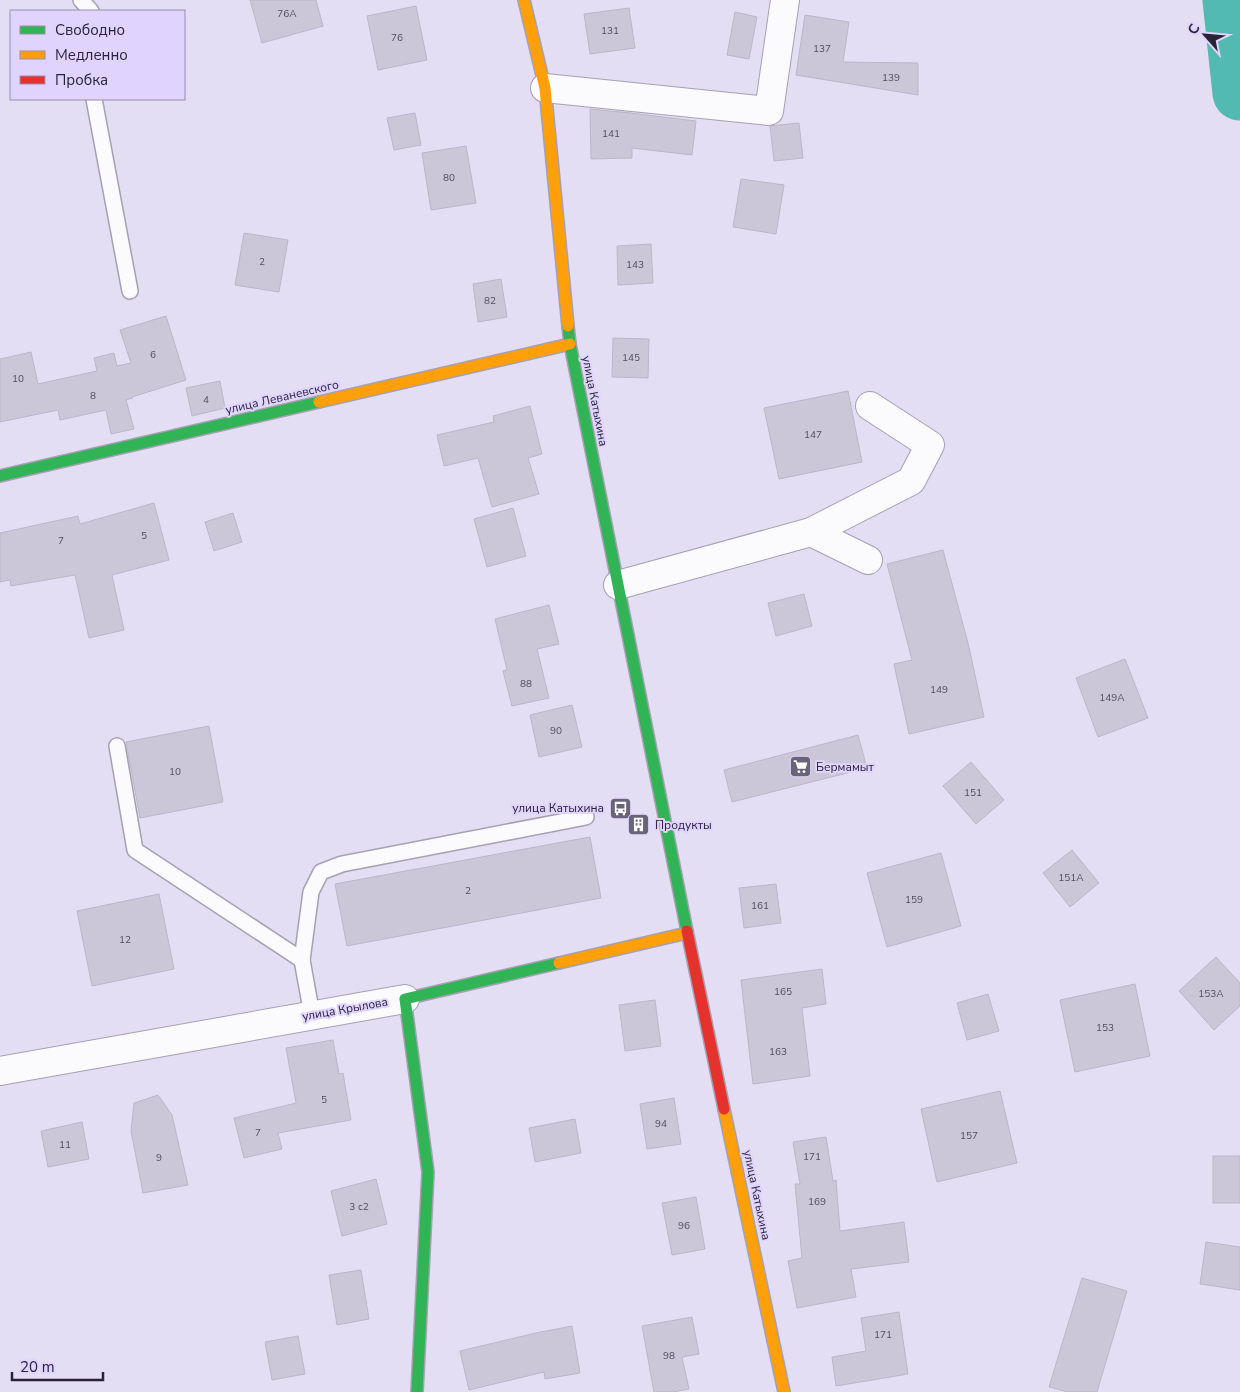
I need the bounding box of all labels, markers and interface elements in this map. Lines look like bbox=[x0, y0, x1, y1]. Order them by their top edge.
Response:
house number: 76А bbox=[277, 7, 297, 21]
legend bbox=[10, 10, 185, 100]
north arrow bbox=[1180, 10, 1230, 60]
text: Свободно bbox=[55, 20, 125, 40]
text: С bbox=[1183, 20, 1205, 38]
house number: 131 bbox=[601, 24, 619, 38]
house number: 76 bbox=[391, 31, 403, 45]
house number: 137 bbox=[813, 42, 831, 56]
text: Медленно bbox=[55, 45, 128, 65]
text: Пробка bbox=[55, 70, 108, 90]
house number: 139 bbox=[882, 71, 900, 85]
house number: 141 bbox=[602, 127, 620, 141]
house number: 80 bbox=[443, 171, 455, 185]
house number: 2 bbox=[259, 255, 265, 269]
house number: 143 bbox=[626, 258, 644, 272]
house number: 82 bbox=[484, 294, 496, 308]
house number: 6 bbox=[150, 348, 156, 362]
house number: 145 bbox=[622, 351, 640, 365]
street label: улица Катыхина bbox=[578, 354, 612, 448]
house number: 10 bbox=[12, 372, 24, 386]
street label: улица Леваневского bbox=[224, 376, 340, 418]
house number: 8 bbox=[90, 389, 96, 403]
house number: 4 bbox=[203, 393, 209, 407]
house number: 147 bbox=[804, 428, 822, 442]
house number: 5 bbox=[141, 529, 147, 543]
house number: 7 bbox=[58, 534, 64, 548]
house number: 88 bbox=[520, 677, 532, 691]
house number: 149 bbox=[930, 683, 948, 697]
house number: 149А bbox=[1099, 691, 1125, 705]
house number: 90 bbox=[550, 724, 562, 738]
supermarket icon: Бермамыт bbox=[788, 755, 812, 779]
place label: Бермамыт bbox=[816, 759, 875, 775]
house number: 10 bbox=[169, 765, 181, 779]
house number: 151 bbox=[964, 786, 982, 800]
bus stop icon: улица Катыхина bbox=[608, 796, 632, 820]
place label: улица Катыхина bbox=[512, 800, 604, 816]
building icon: Продукты bbox=[627, 813, 651, 837]
place label: Продукты bbox=[655, 817, 712, 833]
house number: 151А bbox=[1058, 871, 1084, 885]
house number: 2 bbox=[465, 884, 471, 898]
house number: 159 bbox=[905, 893, 923, 907]
house number: 161 bbox=[751, 899, 769, 913]
house number: 12 bbox=[119, 933, 131, 947]
house number: 165 bbox=[774, 985, 792, 999]
house number: 153А bbox=[1198, 987, 1224, 1001]
street label: улица Крылова bbox=[301, 994, 389, 1024]
house number: 153 bbox=[1096, 1021, 1114, 1035]
house number: 163 bbox=[769, 1045, 787, 1059]
house number: 5 bbox=[321, 1093, 327, 1107]
house number: 94 bbox=[655, 1117, 667, 1131]
house number: 7 bbox=[255, 1126, 261, 1140]
house number: 157 bbox=[960, 1129, 978, 1143]
house number: 11 bbox=[59, 1138, 71, 1152]
street label: улица Катыхина bbox=[740, 1148, 774, 1242]
house number: 171 bbox=[803, 1150, 821, 1164]
house number: 9 bbox=[156, 1151, 162, 1165]
house number: 169 bbox=[808, 1195, 826, 1209]
house number: 3 с2 bbox=[349, 1200, 369, 1214]
house number: 96 bbox=[678, 1219, 690, 1233]
house number: 171 bbox=[874, 1328, 892, 1342]
house number: 98 bbox=[663, 1349, 675, 1363]
scale bar bbox=[12, 1350, 104, 1382]
text: 20 m bbox=[20, 1357, 55, 1377]

